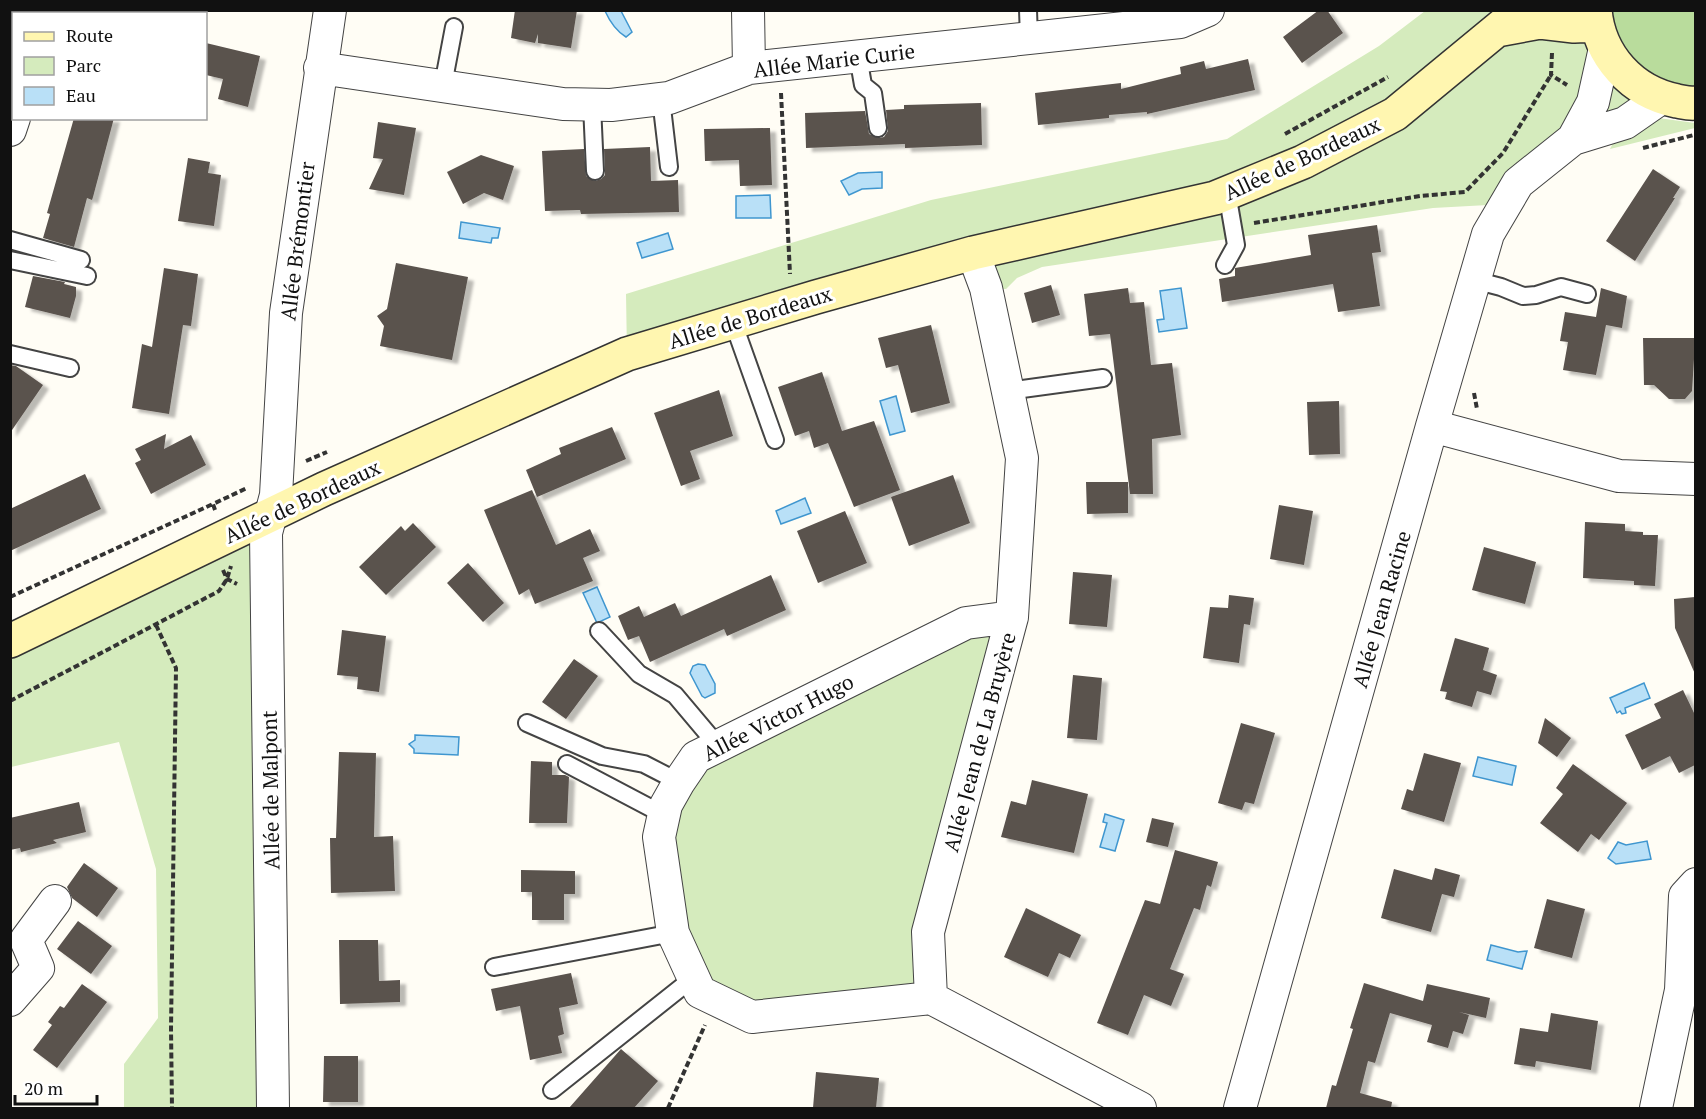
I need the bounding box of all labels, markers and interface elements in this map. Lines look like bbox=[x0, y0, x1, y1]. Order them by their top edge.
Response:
legend bbox=[12, 12, 207, 120]
text: Route bbox=[66, 23, 113, 47]
street label: Allée Marie Curie bbox=[752, 36, 916, 84]
text: Parc bbox=[66, 53, 101, 77]
text: Eau bbox=[66, 83, 96, 107]
street label: Allée de Bordeaux bbox=[1220, 110, 1385, 206]
street label: Allée Brémontier bbox=[273, 160, 321, 322]
street label: Allée de Bordeaux bbox=[665, 279, 835, 355]
street label: Allée de Bordeaux bbox=[220, 453, 385, 549]
street label: Allée Jean Racine bbox=[1345, 527, 1417, 691]
street label: Allée Jean de La Bruyère bbox=[936, 629, 1022, 855]
street label: Allée Victor Hugo bbox=[698, 667, 858, 767]
street label: Allée de Malpont bbox=[255, 710, 285, 870]
scale bar bbox=[15, 1068, 98, 1106]
text: 20 m bbox=[24, 1076, 64, 1100]

